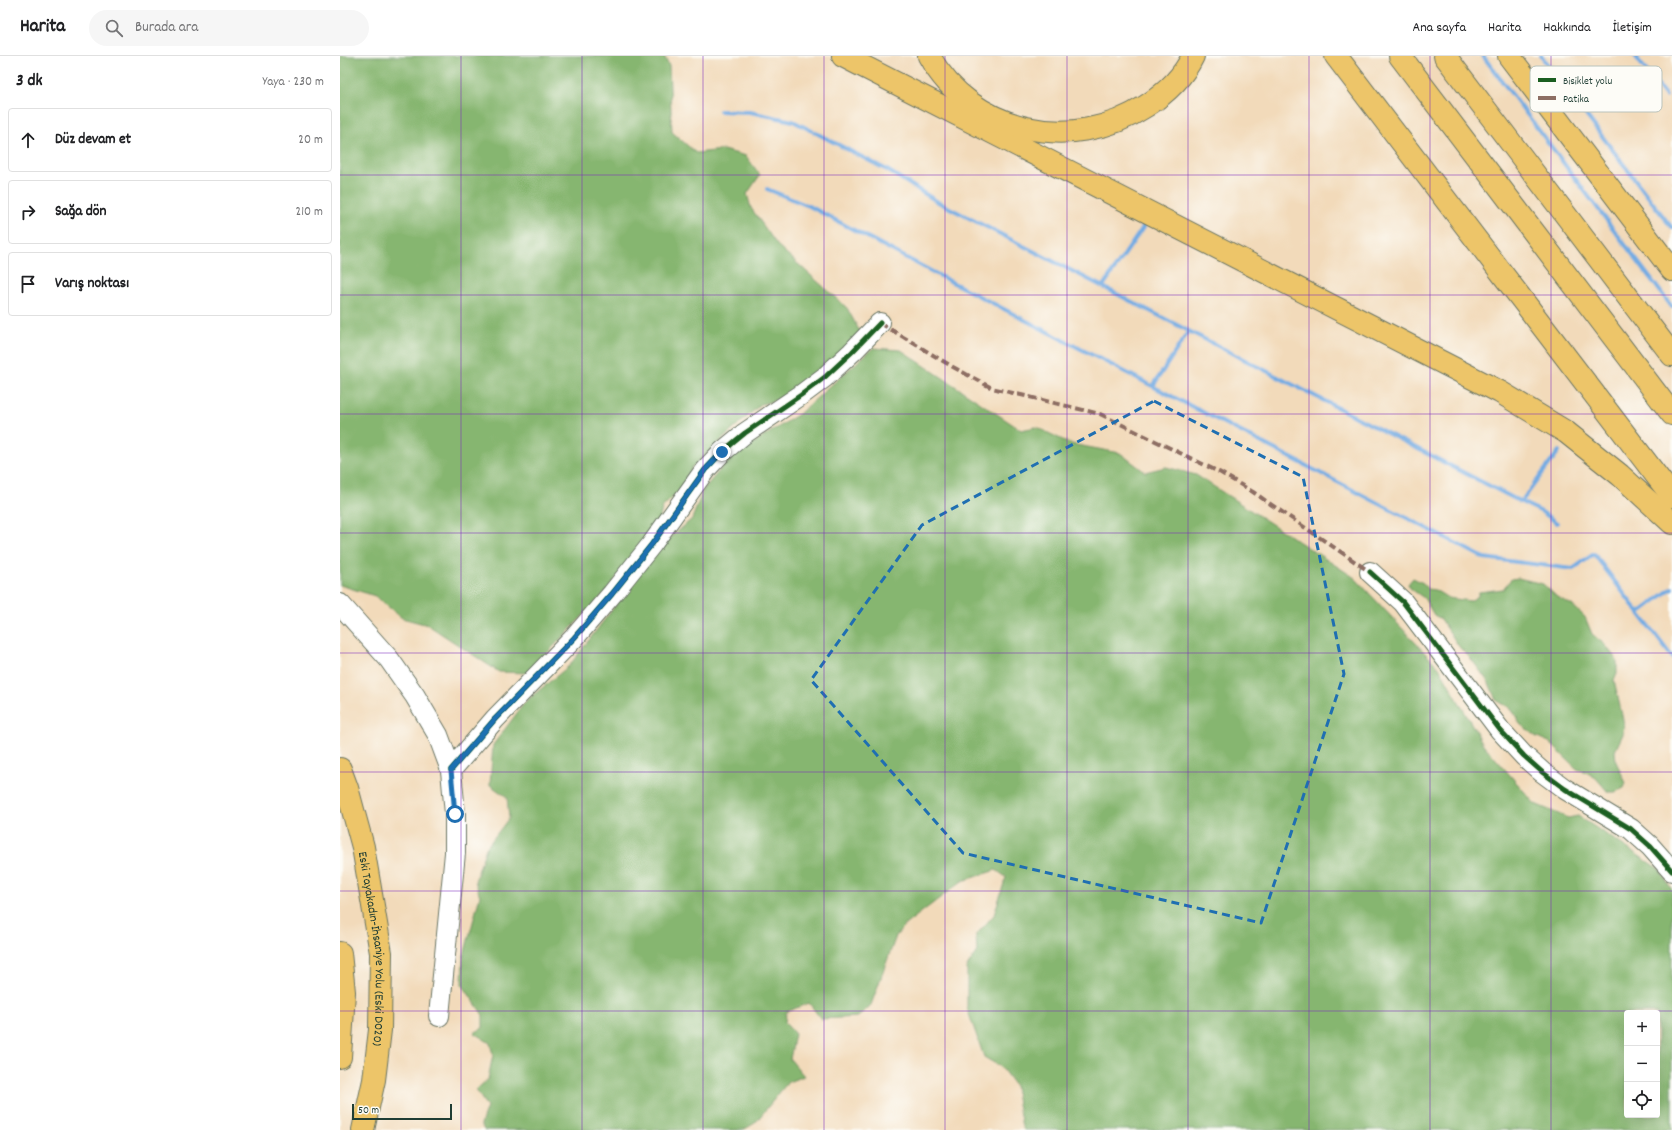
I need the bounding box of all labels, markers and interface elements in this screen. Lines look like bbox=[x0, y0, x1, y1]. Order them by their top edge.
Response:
search box bbox=[89, 10, 369, 46]
text: Harita bbox=[20, 14, 65, 41]
icon: search bbox=[103, 17, 125, 39]
text: Burada ara bbox=[135, 17, 198, 39]
text: Ana sayfa bbox=[1412, 18, 1466, 38]
text: Harita bbox=[1488, 18, 1521, 38]
text: Hakkında bbox=[1543, 18, 1591, 38]
text: İletişim bbox=[1613, 18, 1652, 38]
legend bbox=[1530, 66, 1662, 112]
text: 3 dk bbox=[16, 70, 42, 94]
text: Yaya · 230 m bbox=[262, 73, 324, 92]
text: Bisiklet yolu bbox=[1563, 74, 1612, 90]
text: Patika bbox=[1563, 92, 1590, 108]
icon: ahead bbox=[17, 129, 39, 151]
text: Düz devam et bbox=[55, 129, 131, 151]
text: 20 m bbox=[298, 131, 323, 150]
icon: right bbox=[17, 201, 39, 223]
text: Sağa dön bbox=[55, 201, 106, 223]
text: 210 m bbox=[295, 203, 323, 222]
icon: arrive bbox=[17, 273, 39, 295]
text: Varış noktası bbox=[55, 273, 129, 295]
route end bbox=[713, 443, 731, 461]
route start bbox=[446, 805, 464, 823]
street label: Eski Tayakadın-İhsaniye Yolu (Eski D020) bbox=[352, 850, 388, 1047]
map controls bbox=[1624, 1010, 1660, 1118]
button: + bbox=[1624, 1010, 1660, 1046]
button: − bbox=[1624, 1046, 1660, 1082]
button: locate bbox=[1624, 1082, 1660, 1118]
scale bar bbox=[352, 1102, 452, 1121]
text: 50 m bbox=[358, 1103, 379, 1119]

